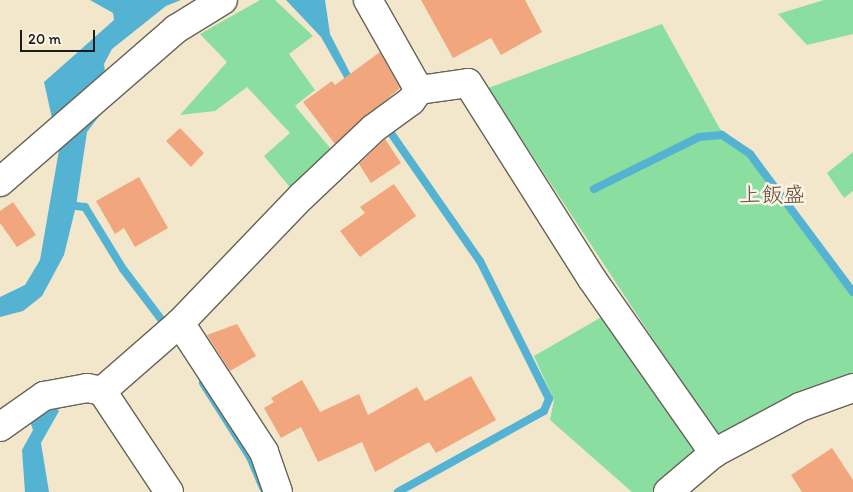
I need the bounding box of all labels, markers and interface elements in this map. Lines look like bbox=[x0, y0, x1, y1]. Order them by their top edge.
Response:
scale bar bbox=[22, 20, 98, 52]
text: 20 m bbox=[28, 30, 61, 48]
district label: 上飯盛 bbox=[739, 182, 805, 208]

